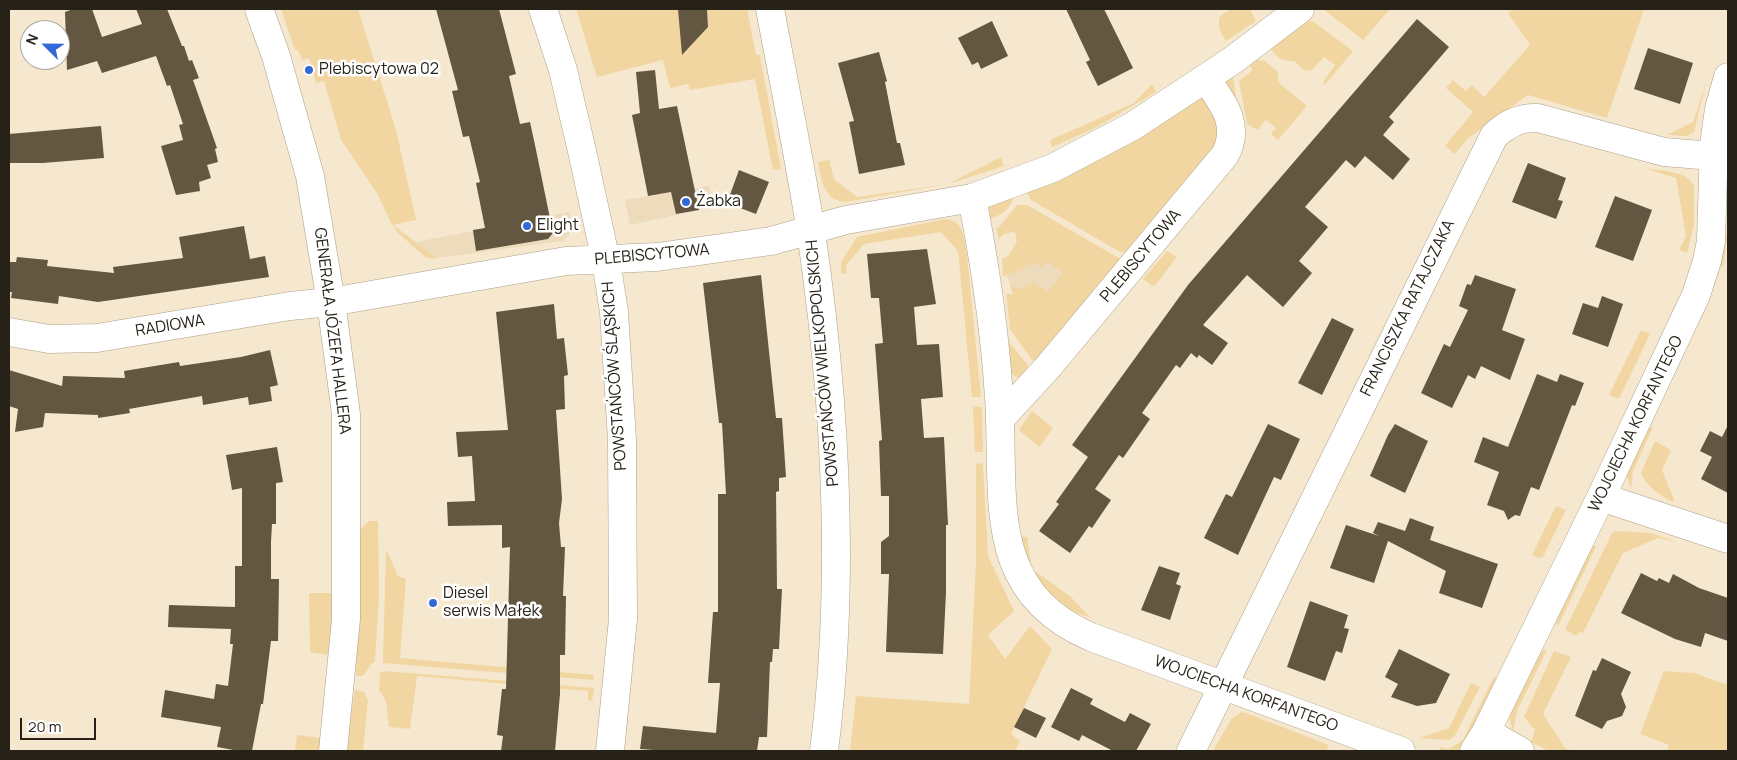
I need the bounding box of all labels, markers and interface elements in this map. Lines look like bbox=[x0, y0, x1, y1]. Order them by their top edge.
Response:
north arrow bbox=[20, 20, 70, 70]
text: N bbox=[21, 31, 42, 48]
place label: Plebiscytowa 02 bbox=[319, 60, 439, 80]
marker: Plebiscytowa 02 bbox=[303, 64, 315, 76]
place label: Żabka bbox=[696, 192, 741, 212]
marker: Żabka bbox=[680, 196, 692, 208]
street label: PLEBISCYTOWA bbox=[1097, 206, 1185, 306]
place label: Elight bbox=[537, 216, 579, 236]
street label: FRANCISZKA RATAJCZAKA bbox=[1357, 217, 1459, 399]
marker: Elight bbox=[521, 220, 533, 232]
street label: GENERAŁA JÓZEFA HALLERA bbox=[310, 226, 354, 436]
street label: POWSTAŃCÓW WIELKOPOLSKICH bbox=[803, 239, 843, 487]
street label: PLEBISCYTOWA bbox=[594, 240, 710, 270]
street label: POWSTAŃCÓW ŚLĄSKICH bbox=[599, 281, 631, 471]
street label: RADIOWA bbox=[134, 311, 206, 341]
street label: WOJCIECHA KORFANTEGO bbox=[1585, 333, 1687, 515]
place label: Diesel serwis Małek bbox=[443, 584, 539, 622]
marker: Diesel serwis Małek bbox=[427, 597, 439, 609]
street label: WOJCIECHA KORFANTEGO bbox=[1152, 652, 1340, 736]
scale bar bbox=[22, 708, 99, 740]
text: 20 m bbox=[28, 716, 61, 737]

